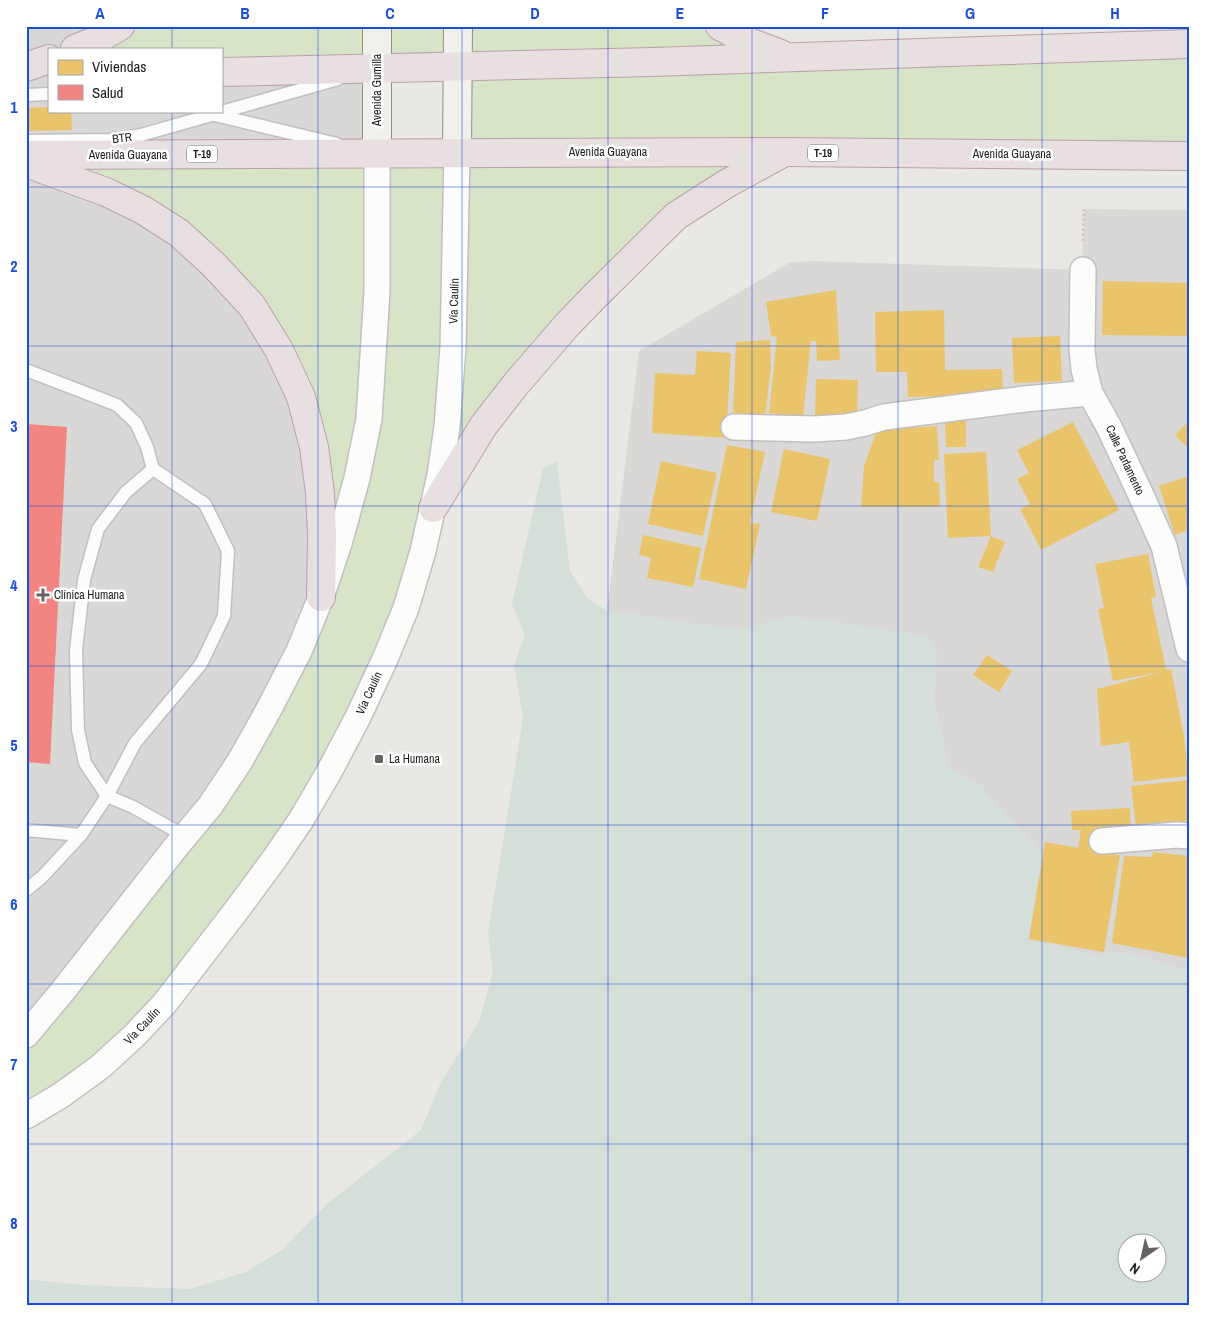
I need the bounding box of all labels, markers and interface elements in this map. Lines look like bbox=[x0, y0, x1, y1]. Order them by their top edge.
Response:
text: A bbox=[95, 2, 105, 24]
text: B bbox=[240, 2, 250, 24]
text: C bbox=[385, 2, 395, 24]
text: D bbox=[530, 2, 540, 24]
text: E bbox=[676, 2, 685, 24]
text: F bbox=[821, 2, 829, 24]
text: G bbox=[965, 2, 975, 24]
text: H bbox=[1110, 2, 1120, 24]
legend bbox=[48, 48, 222, 112]
street label: Avenida Gumilla bbox=[369, 53, 385, 127]
text: Viviendas bbox=[92, 56, 147, 77]
text: Salud bbox=[92, 82, 123, 103]
text: 1 bbox=[10, 96, 18, 118]
street label: BTR bbox=[111, 129, 133, 147]
street label: Avenida Guayana bbox=[568, 144, 648, 160]
road number: T-19 bbox=[808, 144, 838, 162]
road number: T-19 bbox=[187, 146, 217, 162]
street label: Avenida Guayana bbox=[972, 146, 1052, 162]
street label: Avenida Guayana bbox=[88, 147, 168, 163]
text: 2 bbox=[10, 255, 18, 277]
street label: Vía Caulín bbox=[445, 278, 463, 324]
text: 3 bbox=[10, 415, 18, 437]
street label: Calle Parlamento bbox=[1102, 422, 1148, 498]
text: 4 bbox=[10, 574, 18, 596]
place label: Clínica Humana bbox=[54, 587, 125, 603]
marker: Clínica Humana bbox=[36, 588, 50, 602]
street label: Vía Caulín bbox=[352, 669, 386, 717]
text: 5 bbox=[10, 734, 18, 756]
place label: La Humana bbox=[389, 751, 440, 767]
marker: La Humana bbox=[373, 753, 385, 765]
text: 6 bbox=[10, 893, 18, 915]
street label: Vía Caulín bbox=[120, 1004, 164, 1048]
text: 7 bbox=[10, 1053, 18, 1075]
text: 8 bbox=[10, 1212, 18, 1234]
north arrow bbox=[1118, 1234, 1168, 1284]
text: N bbox=[1126, 1259, 1143, 1279]

